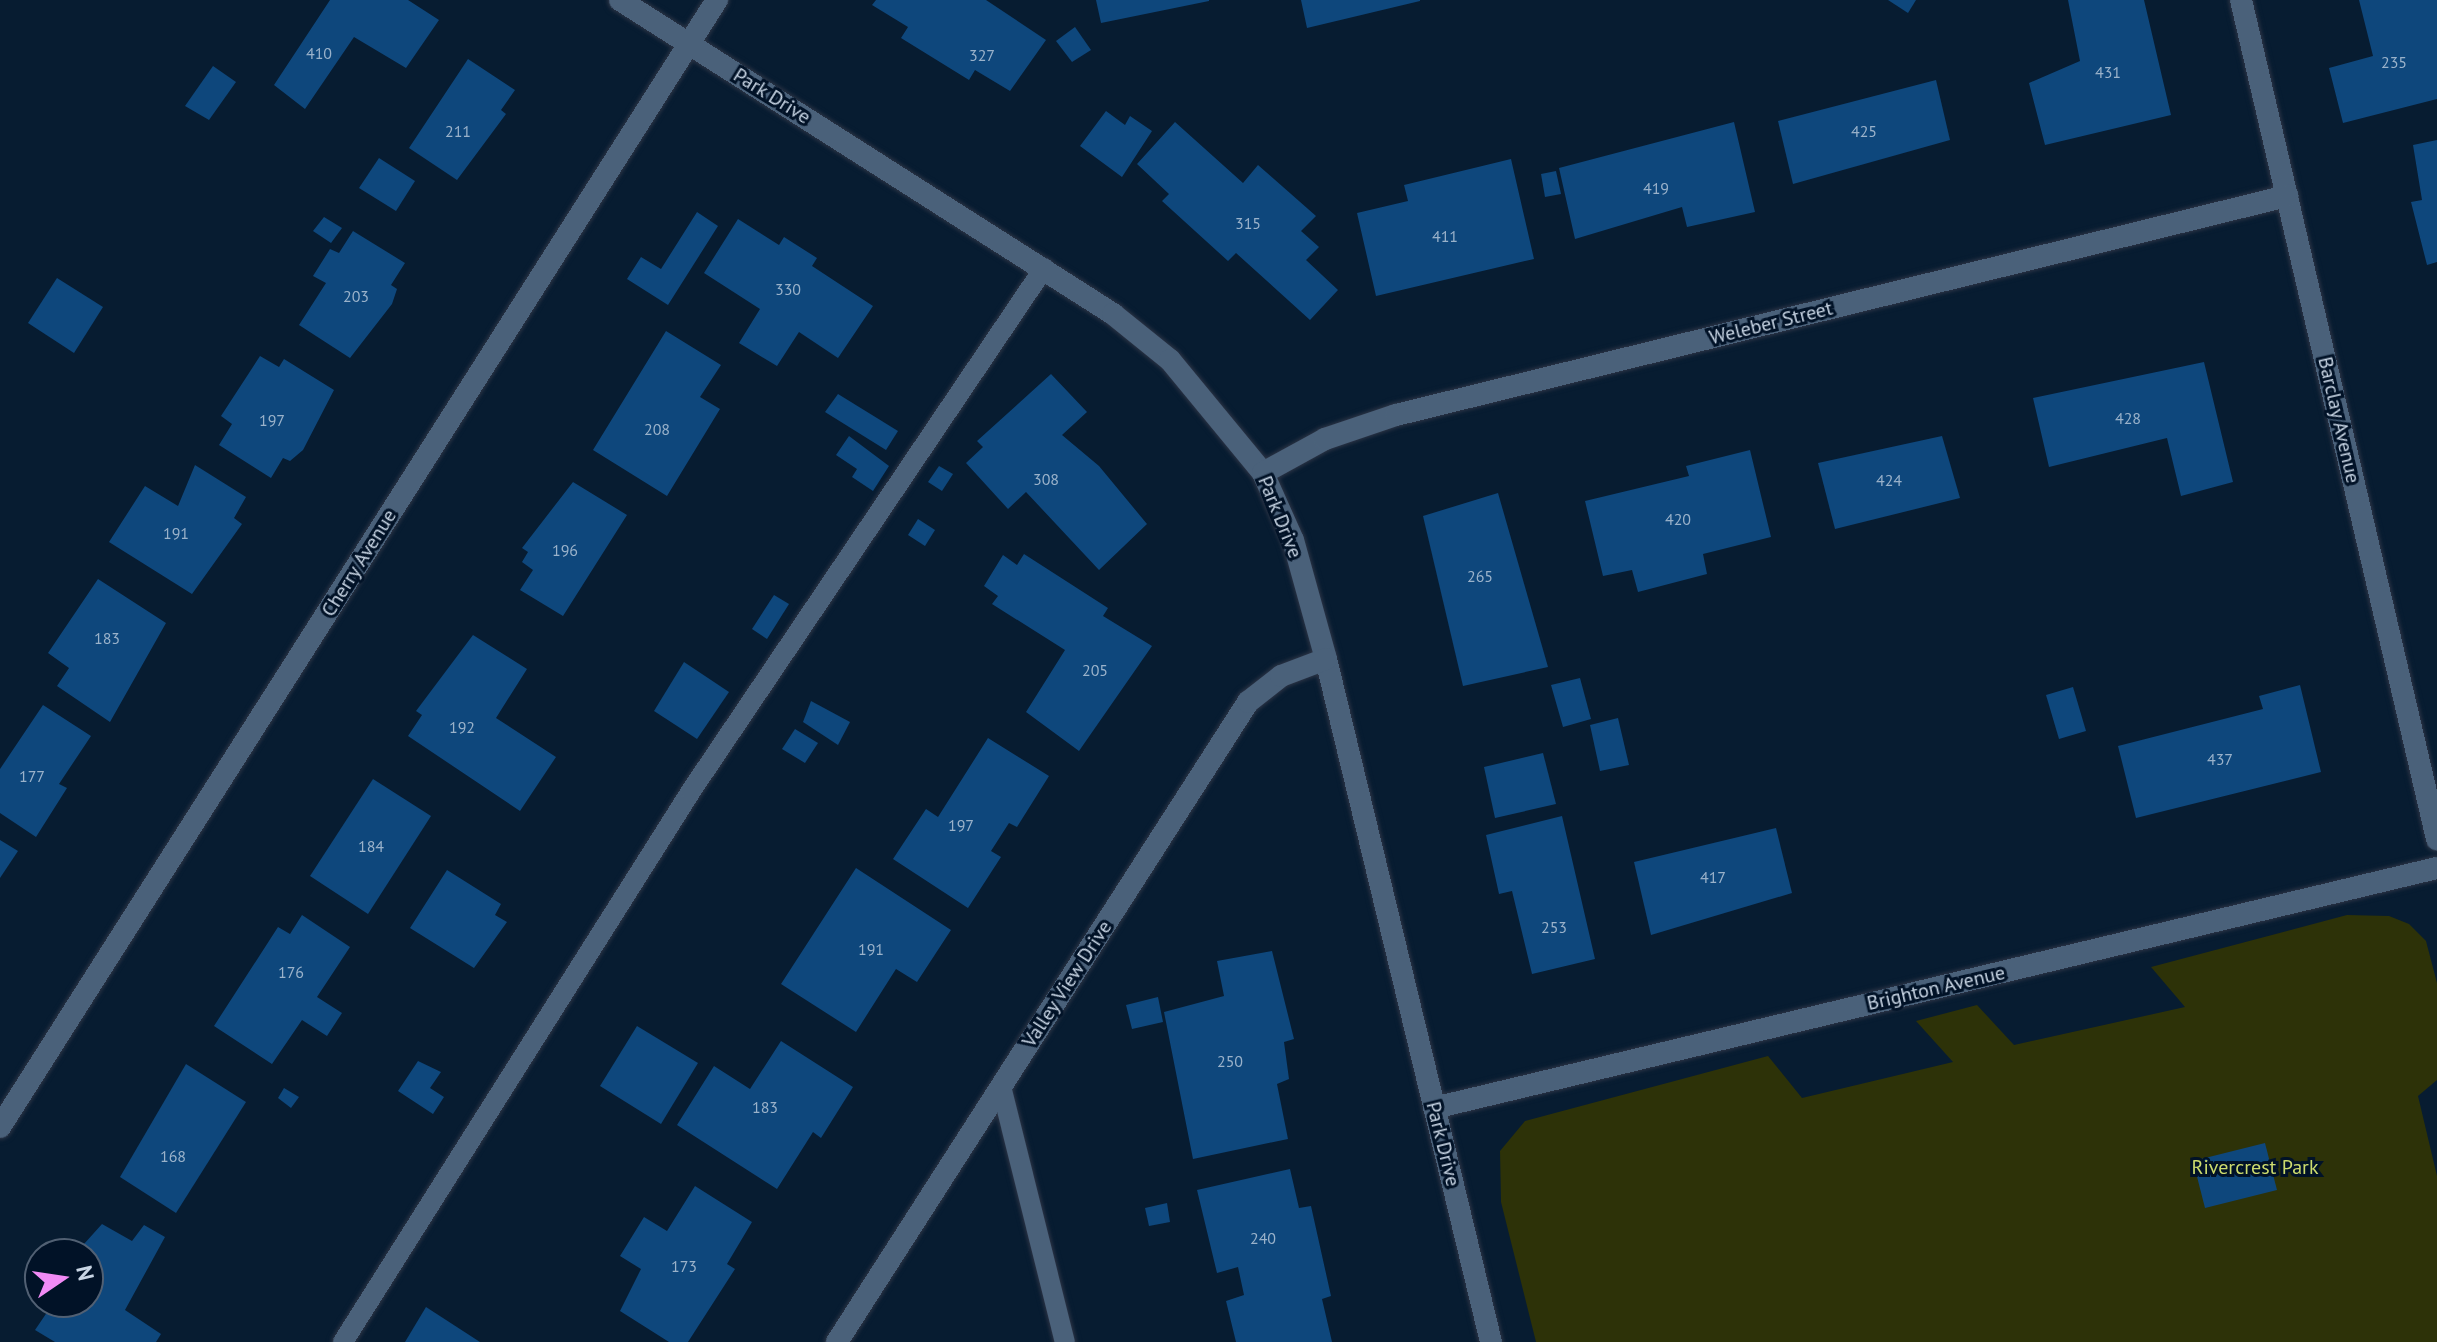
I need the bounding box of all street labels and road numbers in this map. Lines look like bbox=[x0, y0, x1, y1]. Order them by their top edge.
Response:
street label: Park Drive bbox=[729, 63, 815, 129]
street label: Weleber Street bbox=[1707, 296, 1835, 350]
street label: Barclay Avenue bbox=[2313, 354, 2365, 486]
street label: Park Drive bbox=[1253, 472, 1307, 562]
street label: Cherry Avenue bbox=[316, 504, 402, 622]
street label: Valley View Drive bbox=[1017, 915, 1117, 1053]
street label: Brighton Avenue bbox=[1864, 960, 2008, 1016]
street label: Park Drive bbox=[1421, 1099, 1465, 1189]

